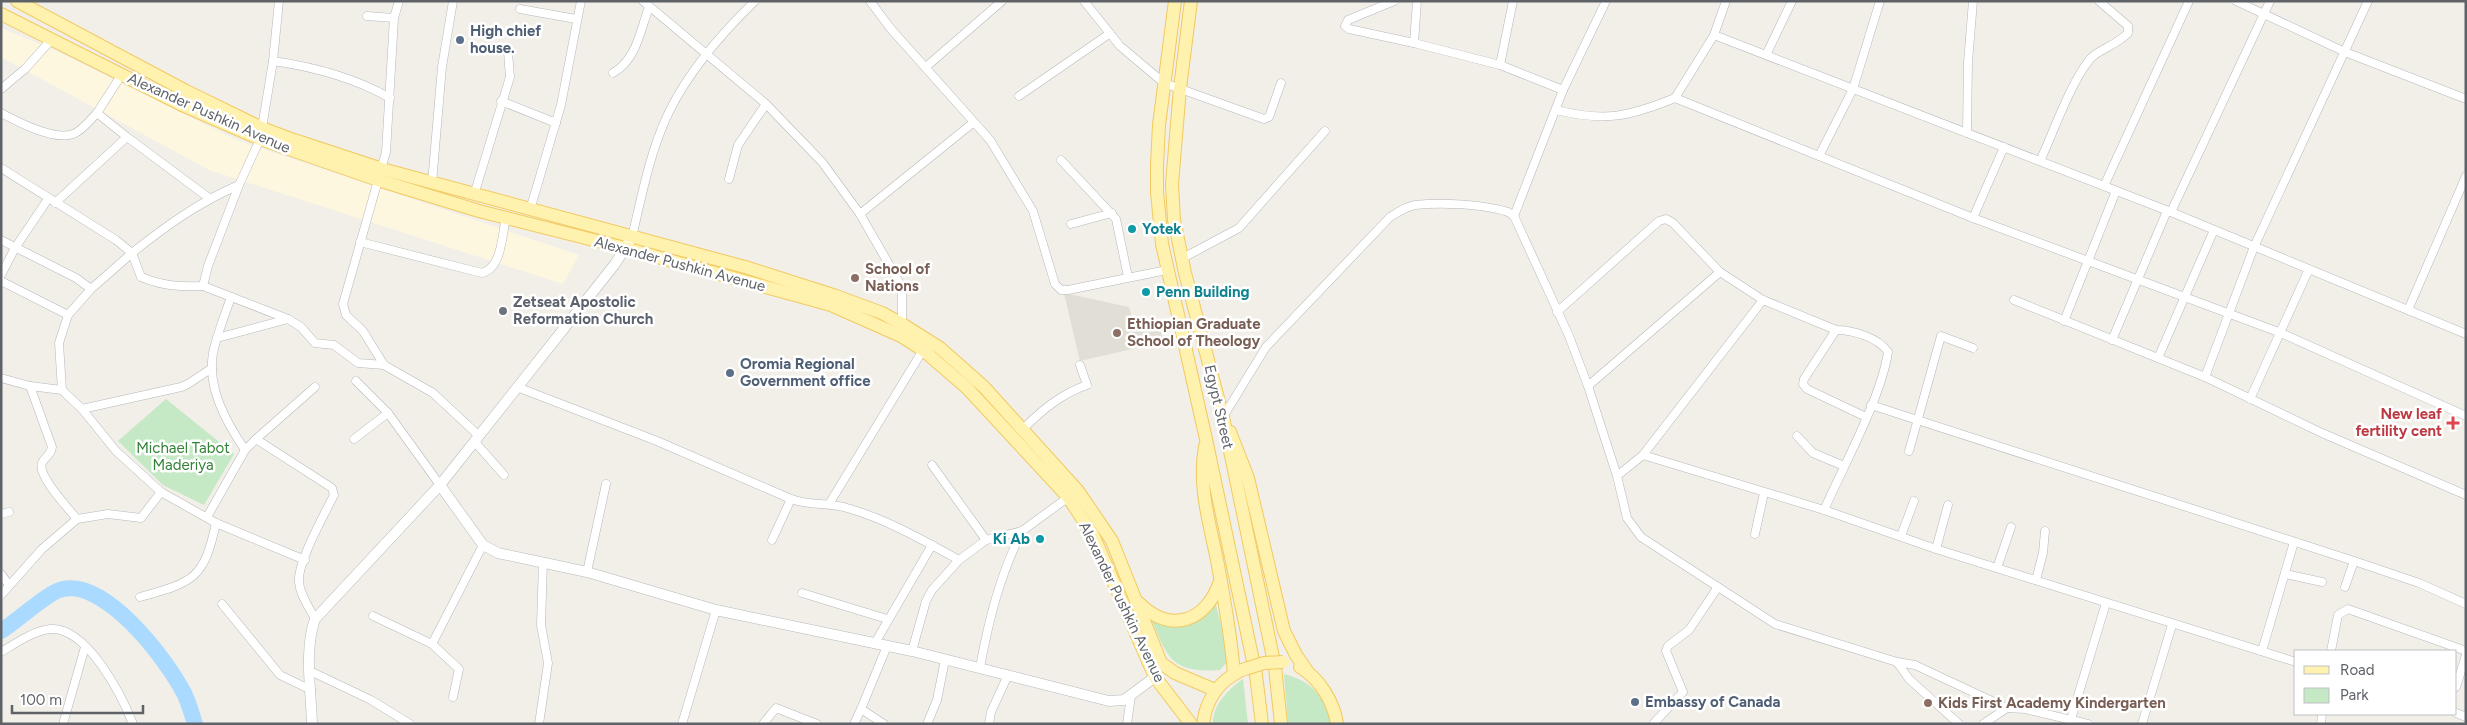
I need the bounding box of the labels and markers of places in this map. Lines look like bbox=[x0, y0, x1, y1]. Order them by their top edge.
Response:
place label: High chief house. bbox=[470, 22, 541, 57]
marker: High chief house. bbox=[454, 34, 466, 46]
place label: Yotek bbox=[1142, 220, 1181, 238]
marker: Yotek bbox=[1126, 223, 1138, 235]
place label: School of Nations bbox=[865, 260, 930, 295]
marker: School of Nations bbox=[849, 272, 861, 284]
place label: Penn Building bbox=[1156, 283, 1250, 301]
marker: Penn Building bbox=[1140, 286, 1152, 298]
place label: Zetseat Apostolic Reformation Church bbox=[513, 293, 653, 328]
marker: Zetseat Apostolic Reformation Church bbox=[497, 305, 509, 317]
place label: Ethiopian Graduate School of Theology bbox=[1127, 315, 1261, 350]
marker: Ethiopian Graduate School of Theology bbox=[1111, 327, 1123, 339]
place label: Oromia Regional Government office bbox=[740, 355, 871, 390]
marker: Oromia Regional Government office bbox=[724, 367, 736, 379]
place label: New leaf fertility cent bbox=[2355, 405, 2442, 440]
marker: New leaf fertility cent bbox=[2446, 416, 2460, 430]
place label: Ki Ab bbox=[993, 530, 1030, 548]
marker: Ki Ab bbox=[1034, 533, 1046, 545]
place label: Embassy of Canada bbox=[1645, 693, 1781, 711]
place label: Kids First Academy Kindergarten bbox=[1938, 694, 2166, 712]
marker: Embassy of Canada bbox=[1629, 696, 1641, 708]
marker: Kids First Academy Kindergarten bbox=[1922, 697, 1934, 709]

